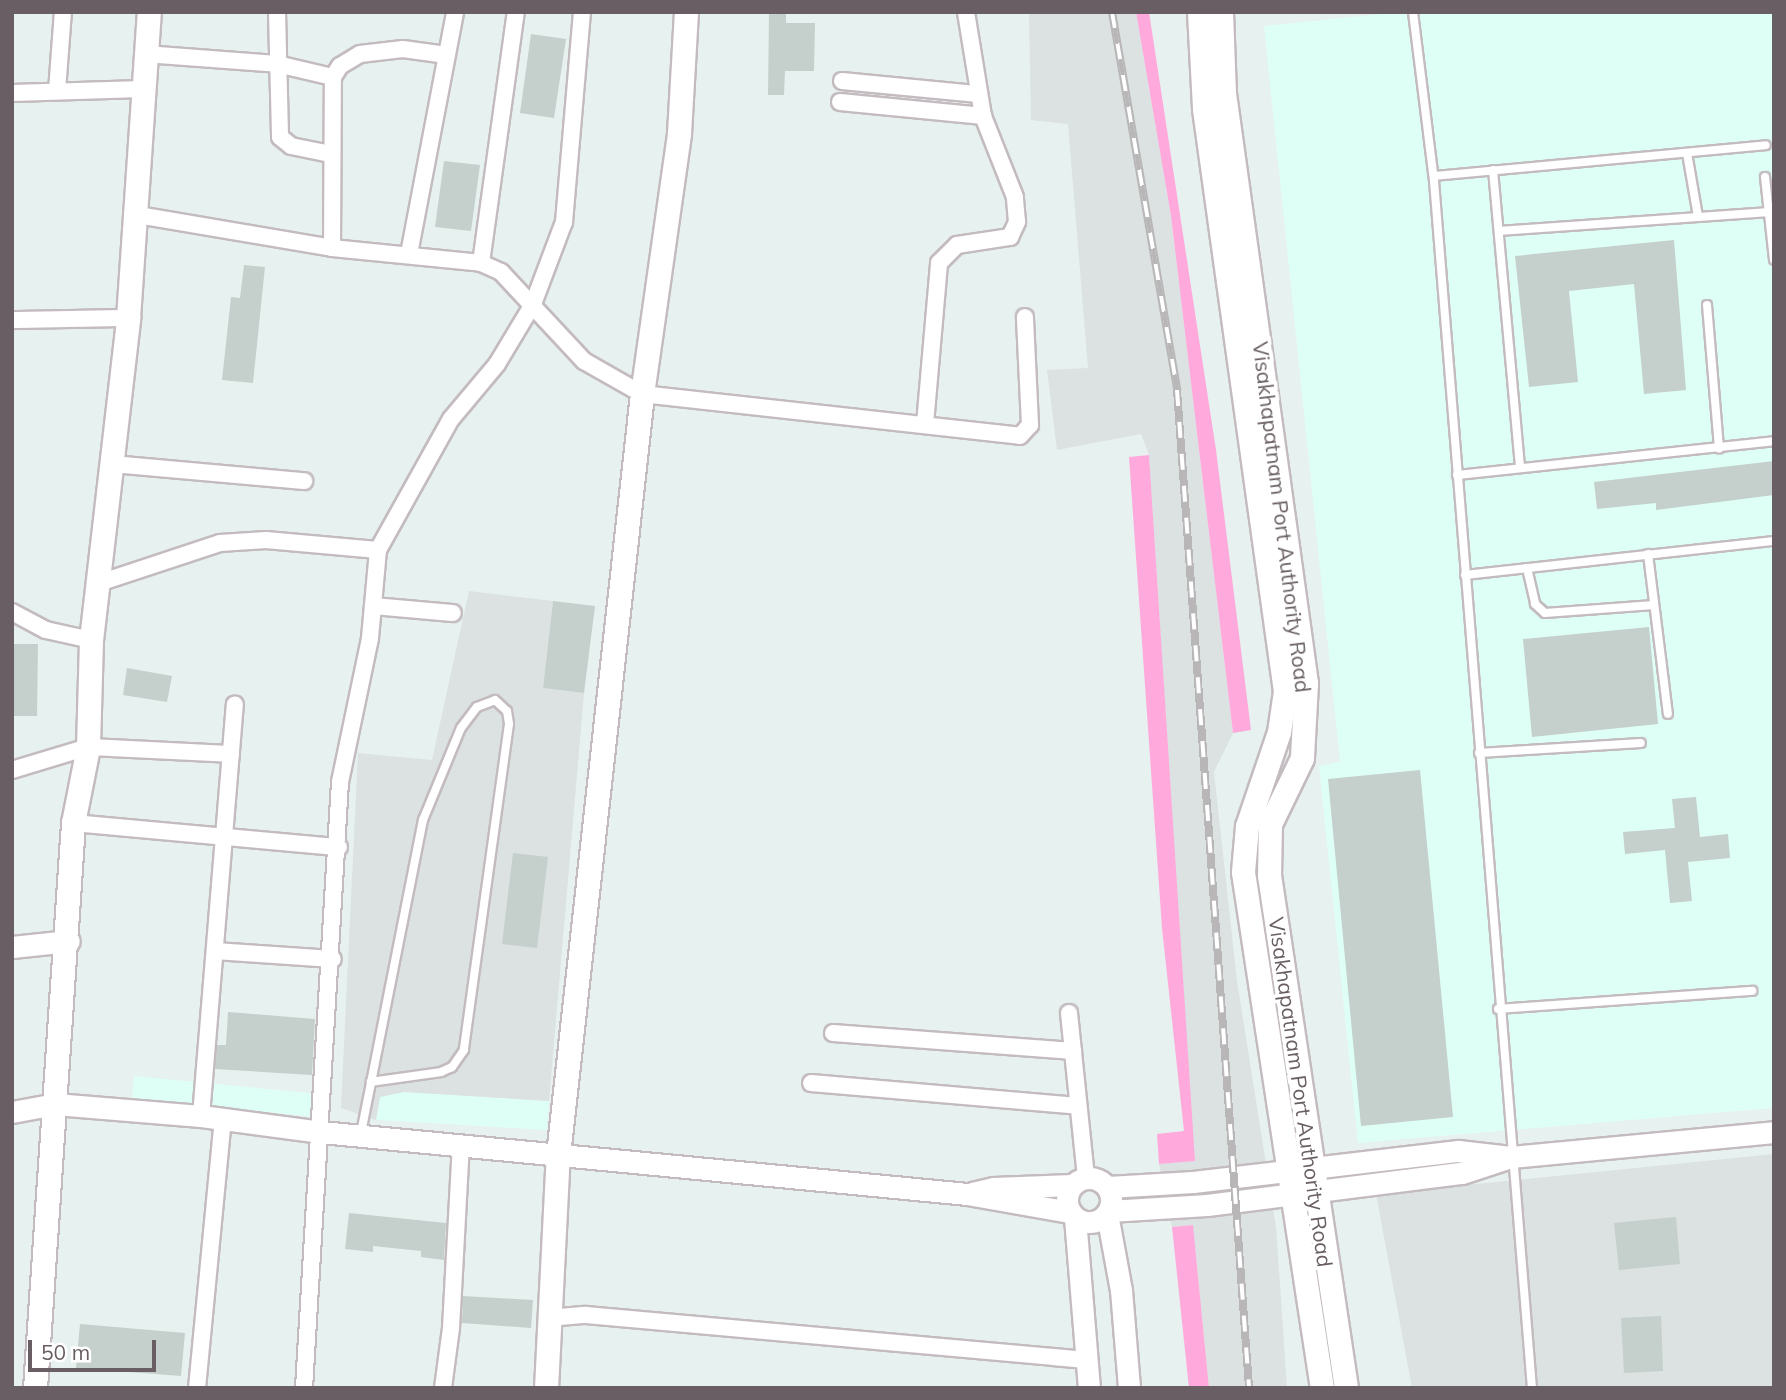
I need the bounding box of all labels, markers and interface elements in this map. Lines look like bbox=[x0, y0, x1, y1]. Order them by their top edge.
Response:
street label: Visakhapatnam Port Authority Road bbox=[1248, 340, 1316, 694]
street label: Visakhapatnam Port Authority Road bbox=[1264, 915, 1338, 1269]
scale bar bbox=[32, 1326, 159, 1370]
text: 50 m bbox=[41, 1339, 90, 1365]

